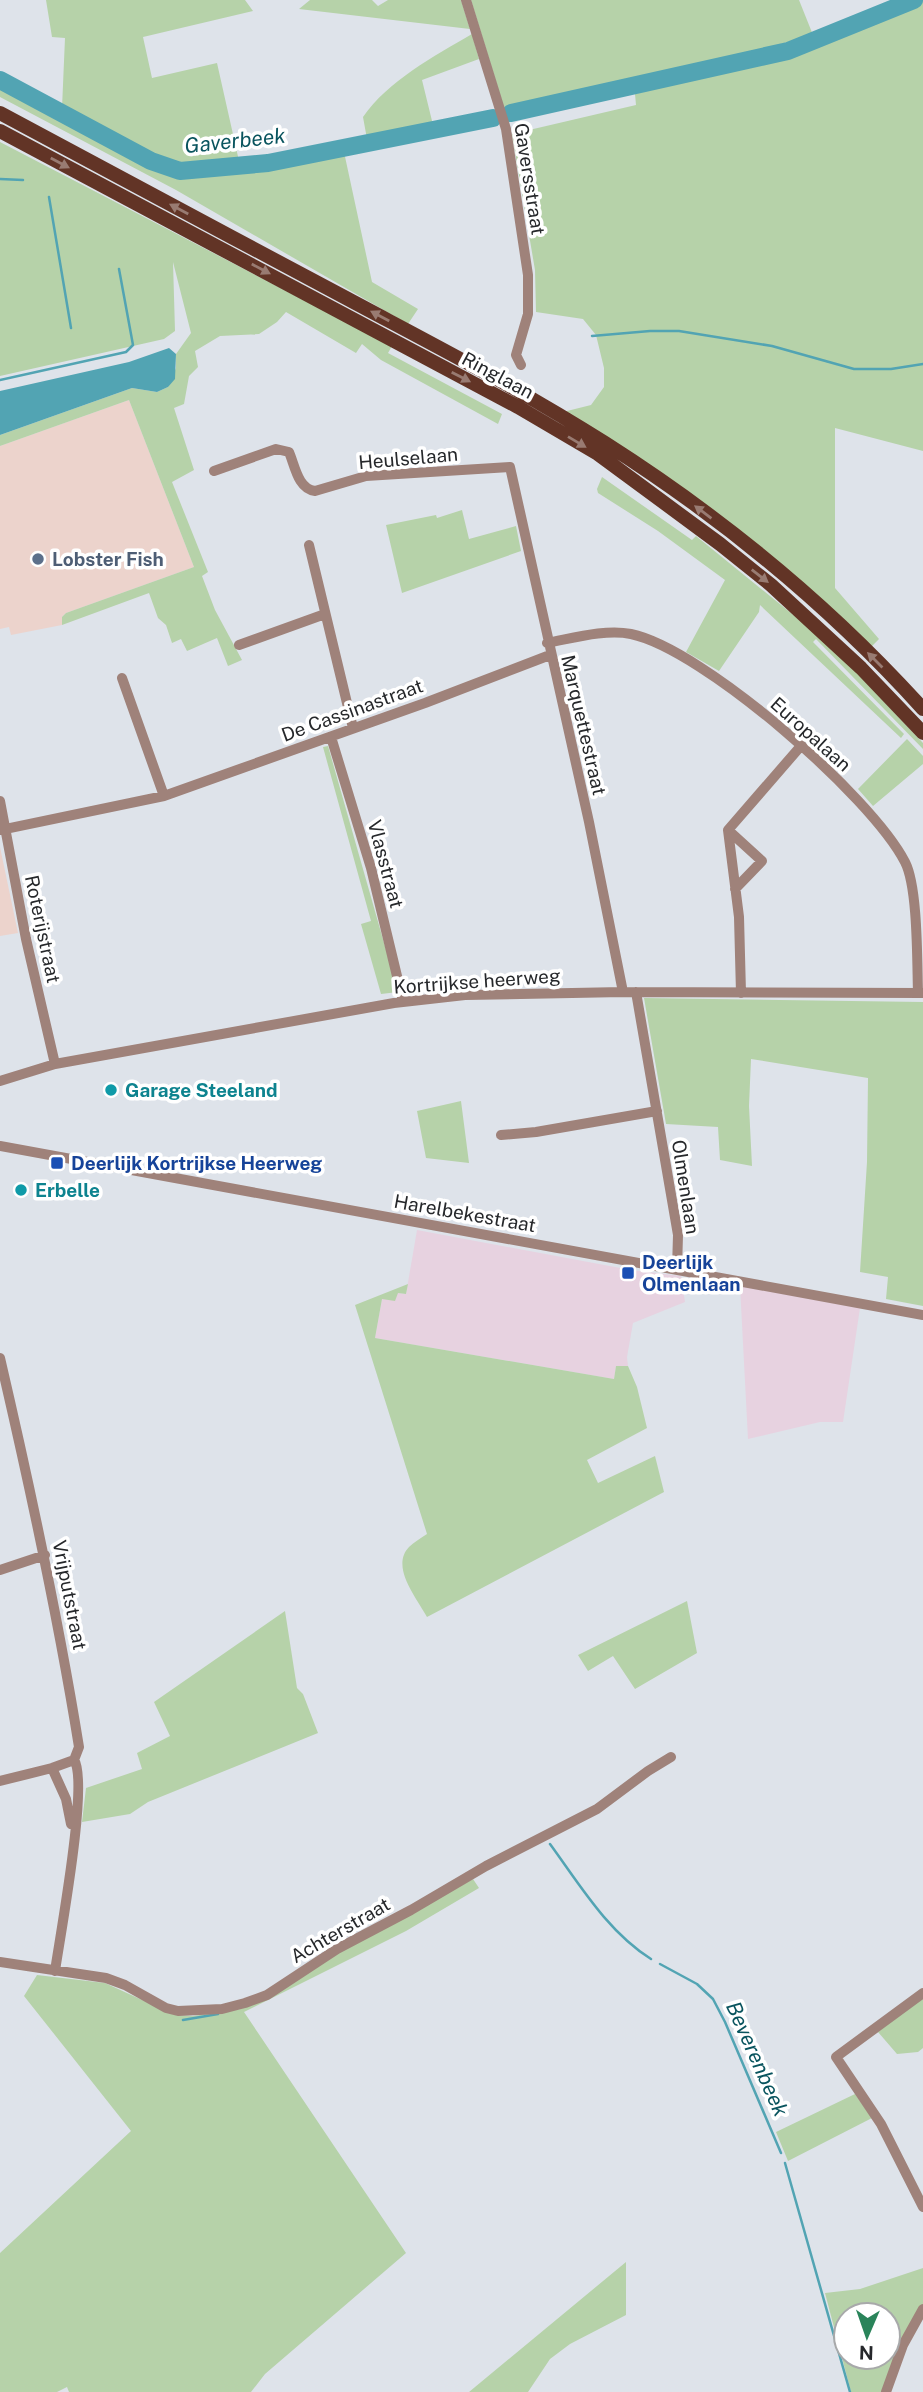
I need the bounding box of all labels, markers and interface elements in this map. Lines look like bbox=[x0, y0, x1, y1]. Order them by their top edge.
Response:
street label: Gaversstraat bbox=[510, 121, 550, 237]
water label: Gaverbeek bbox=[183, 123, 287, 158]
one-way arrow bbox=[50, 158, 70, 169]
one-way arrow bbox=[169, 203, 189, 215]
one-way arrow bbox=[251, 264, 271, 275]
one-way arrow bbox=[370, 310, 389, 322]
street label: Ringlaan bbox=[458, 347, 538, 403]
one-way arrow bbox=[452, 371, 472, 383]
one-way arrow bbox=[567, 435, 586, 448]
street label: Heulselaan bbox=[357, 443, 459, 473]
one-way arrow bbox=[695, 504, 713, 519]
place label: Lobster Fish bbox=[52, 548, 164, 570]
marker: Lobster Fish bbox=[30, 551, 46, 567]
one-way arrow bbox=[751, 568, 769, 583]
one-way arrow bbox=[867, 652, 884, 669]
street label: Marquettestraat bbox=[557, 653, 611, 797]
street label: De Cassinastraat bbox=[278, 674, 426, 746]
street label: Europalaan bbox=[766, 692, 856, 776]
street label: Vlasstraat bbox=[364, 818, 408, 910]
street label: Roterijstraat bbox=[21, 873, 65, 985]
street label: Kortrijkse heerweg bbox=[393, 964, 562, 998]
place label: Garage Steeland bbox=[125, 1079, 278, 1101]
marker: Garage Steeland bbox=[103, 1082, 119, 1098]
street label: Olmenlaan bbox=[668, 1138, 704, 1236]
place label: Deerlijk Kortrijkse Heerweg bbox=[71, 1152, 322, 1174]
marker: Deerlijk Kortrijkse Heerweg bbox=[49, 1155, 65, 1171]
place label: Erbelle bbox=[35, 1179, 100, 1201]
marker: Erbelle bbox=[13, 1182, 29, 1198]
street label: Harelbekestraat bbox=[392, 1190, 538, 1236]
place label: Deerlijk Olmenlaan bbox=[642, 1251, 740, 1295]
marker: Deerlijk Olmenlaan bbox=[620, 1265, 636, 1281]
street label: Vrijputstraat bbox=[49, 1538, 91, 1652]
street label: Achterstraat bbox=[286, 1893, 394, 1967]
water label: Beverenbeek bbox=[721, 1997, 794, 2121]
north arrow bbox=[832, 2301, 902, 2371]
text: N bbox=[859, 2342, 874, 2364]

